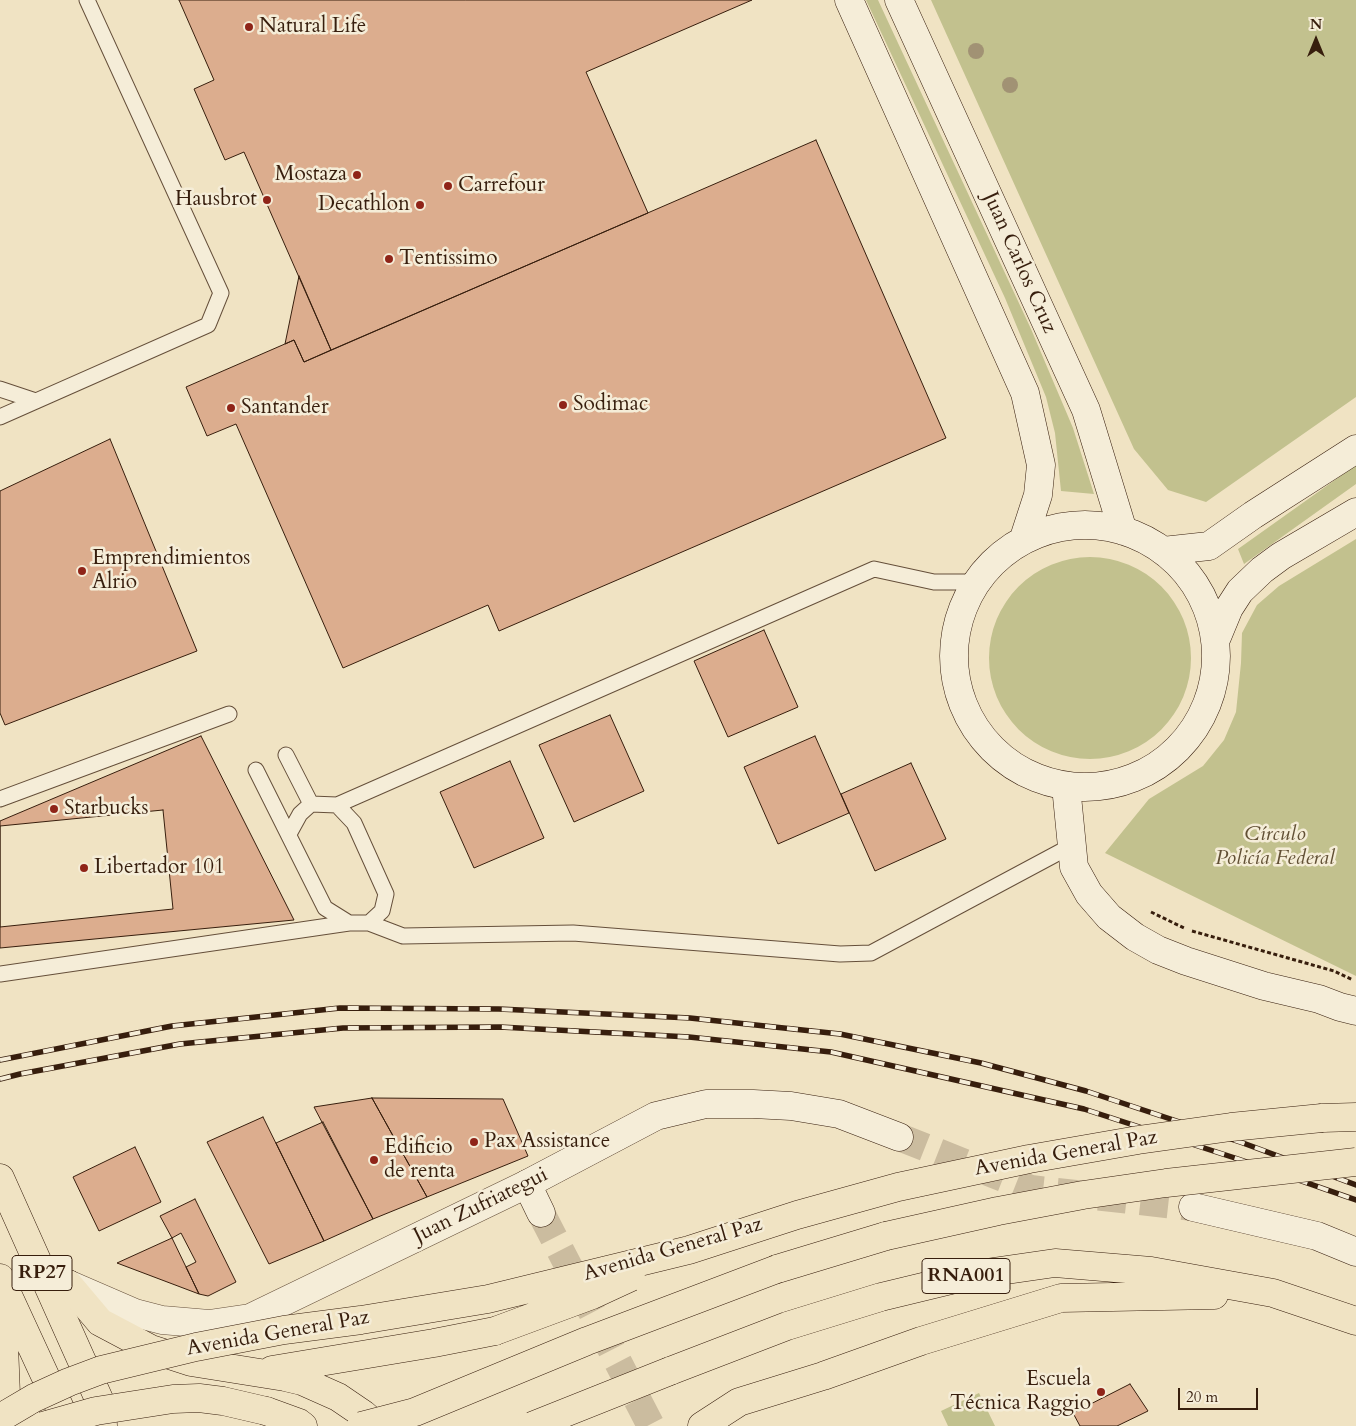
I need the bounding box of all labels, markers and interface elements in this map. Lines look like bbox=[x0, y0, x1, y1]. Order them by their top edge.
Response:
place label: Natural Life bbox=[259, 14, 366, 40]
north arrow bbox=[1291, 15, 1341, 65]
text: N bbox=[1310, 15, 1322, 34]
marker: Natural Life bbox=[243, 21, 255, 33]
place label: Mostaza bbox=[275, 162, 347, 188]
marker: Mostaza bbox=[351, 169, 363, 181]
place label: Carrefour bbox=[458, 173, 545, 199]
marker: Carrefour bbox=[442, 180, 454, 192]
place label: Hausbrot bbox=[175, 187, 257, 213]
street label: Juan Carlos Cruz bbox=[977, 188, 1061, 338]
place label: Decathlon bbox=[318, 192, 410, 218]
marker: Hausbrot bbox=[261, 194, 273, 206]
marker: Decathlon bbox=[414, 199, 426, 211]
place label: Tentissimo bbox=[399, 246, 497, 272]
marker: Tentissimo bbox=[383, 253, 395, 265]
place label: Sodimac bbox=[573, 392, 648, 418]
place label: Santander bbox=[241, 395, 329, 421]
marker: Sodimac bbox=[557, 399, 569, 411]
marker: Santander bbox=[225, 402, 237, 414]
place label: Emprendimientos Alrio bbox=[92, 546, 250, 596]
marker: Emprendimientos Alrio bbox=[76, 565, 88, 577]
place label: Starbucks bbox=[64, 796, 149, 822]
marker: Starbucks bbox=[48, 803, 60, 815]
park label: Círculo Policía Federal bbox=[1215, 822, 1335, 872]
place label: Libertador 101 bbox=[94, 855, 225, 881]
marker: Libertador 101 bbox=[78, 862, 90, 874]
street label: Avenida General Paz bbox=[973, 1126, 1159, 1182]
place label: Pax Assistance bbox=[484, 1129, 610, 1155]
place label: Edificio de renta bbox=[384, 1135, 455, 1185]
marker: Pax Assistance bbox=[468, 1136, 480, 1148]
marker: Edificio de renta bbox=[368, 1154, 380, 1166]
street label: Juan Zufriategui bbox=[410, 1163, 552, 1249]
street label: Avenida General Paz bbox=[581, 1212, 765, 1288]
road number: RP27 bbox=[12, 1256, 72, 1290]
road number: RNA001 bbox=[922, 1258, 1010, 1294]
street label: Avenida General Paz bbox=[185, 1306, 371, 1362]
place label: Escuela Técnica Raggio bbox=[950, 1367, 1091, 1417]
scale bar bbox=[1181, 1378, 1261, 1410]
marker: Escuela Técnica Raggio bbox=[1095, 1386, 1107, 1398]
text: 20 m bbox=[1186, 1387, 1218, 1407]

